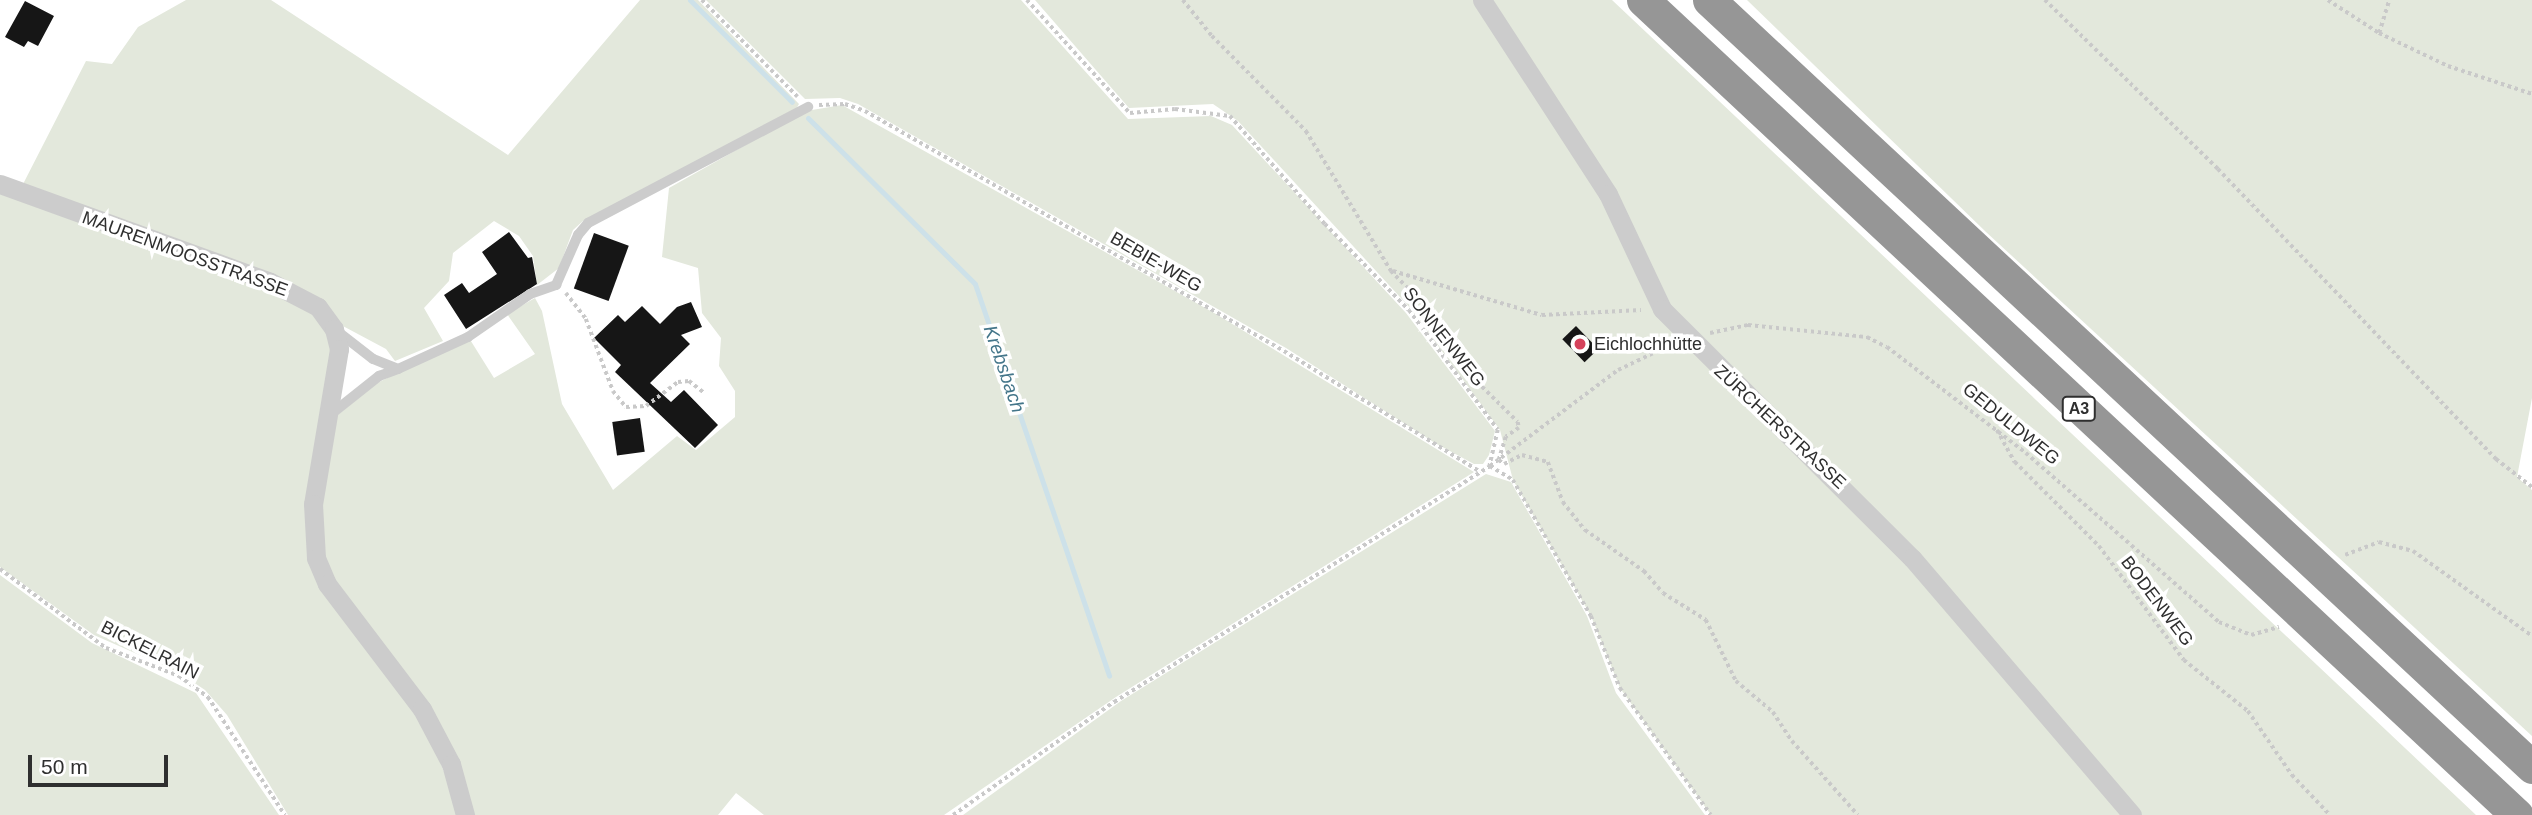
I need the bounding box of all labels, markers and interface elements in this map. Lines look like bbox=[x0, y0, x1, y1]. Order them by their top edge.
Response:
street label: MAURENMOOSSTRASSE bbox=[79, 207, 291, 301]
street label: BEBIE-WEG bbox=[1106, 227, 1206, 297]
street label: SONNENWEG bbox=[1399, 283, 1489, 391]
water label: Krebsbach bbox=[978, 322, 1030, 416]
place label: Eichlochhütte bbox=[1594, 333, 1702, 355]
marker: Eichlochhütte bbox=[1572, 336, 1588, 352]
street label: ZÜRCHERSTRASSE bbox=[1710, 360, 1850, 494]
street label: GEDULDWEG bbox=[1958, 378, 2064, 470]
road number: A3 bbox=[2062, 396, 2096, 422]
street label: BODENWEG bbox=[2116, 552, 2198, 650]
street label: BICKELRAIN bbox=[97, 616, 203, 684]
scale bar bbox=[32, 742, 172, 786]
text: 50 m bbox=[41, 755, 88, 778]

